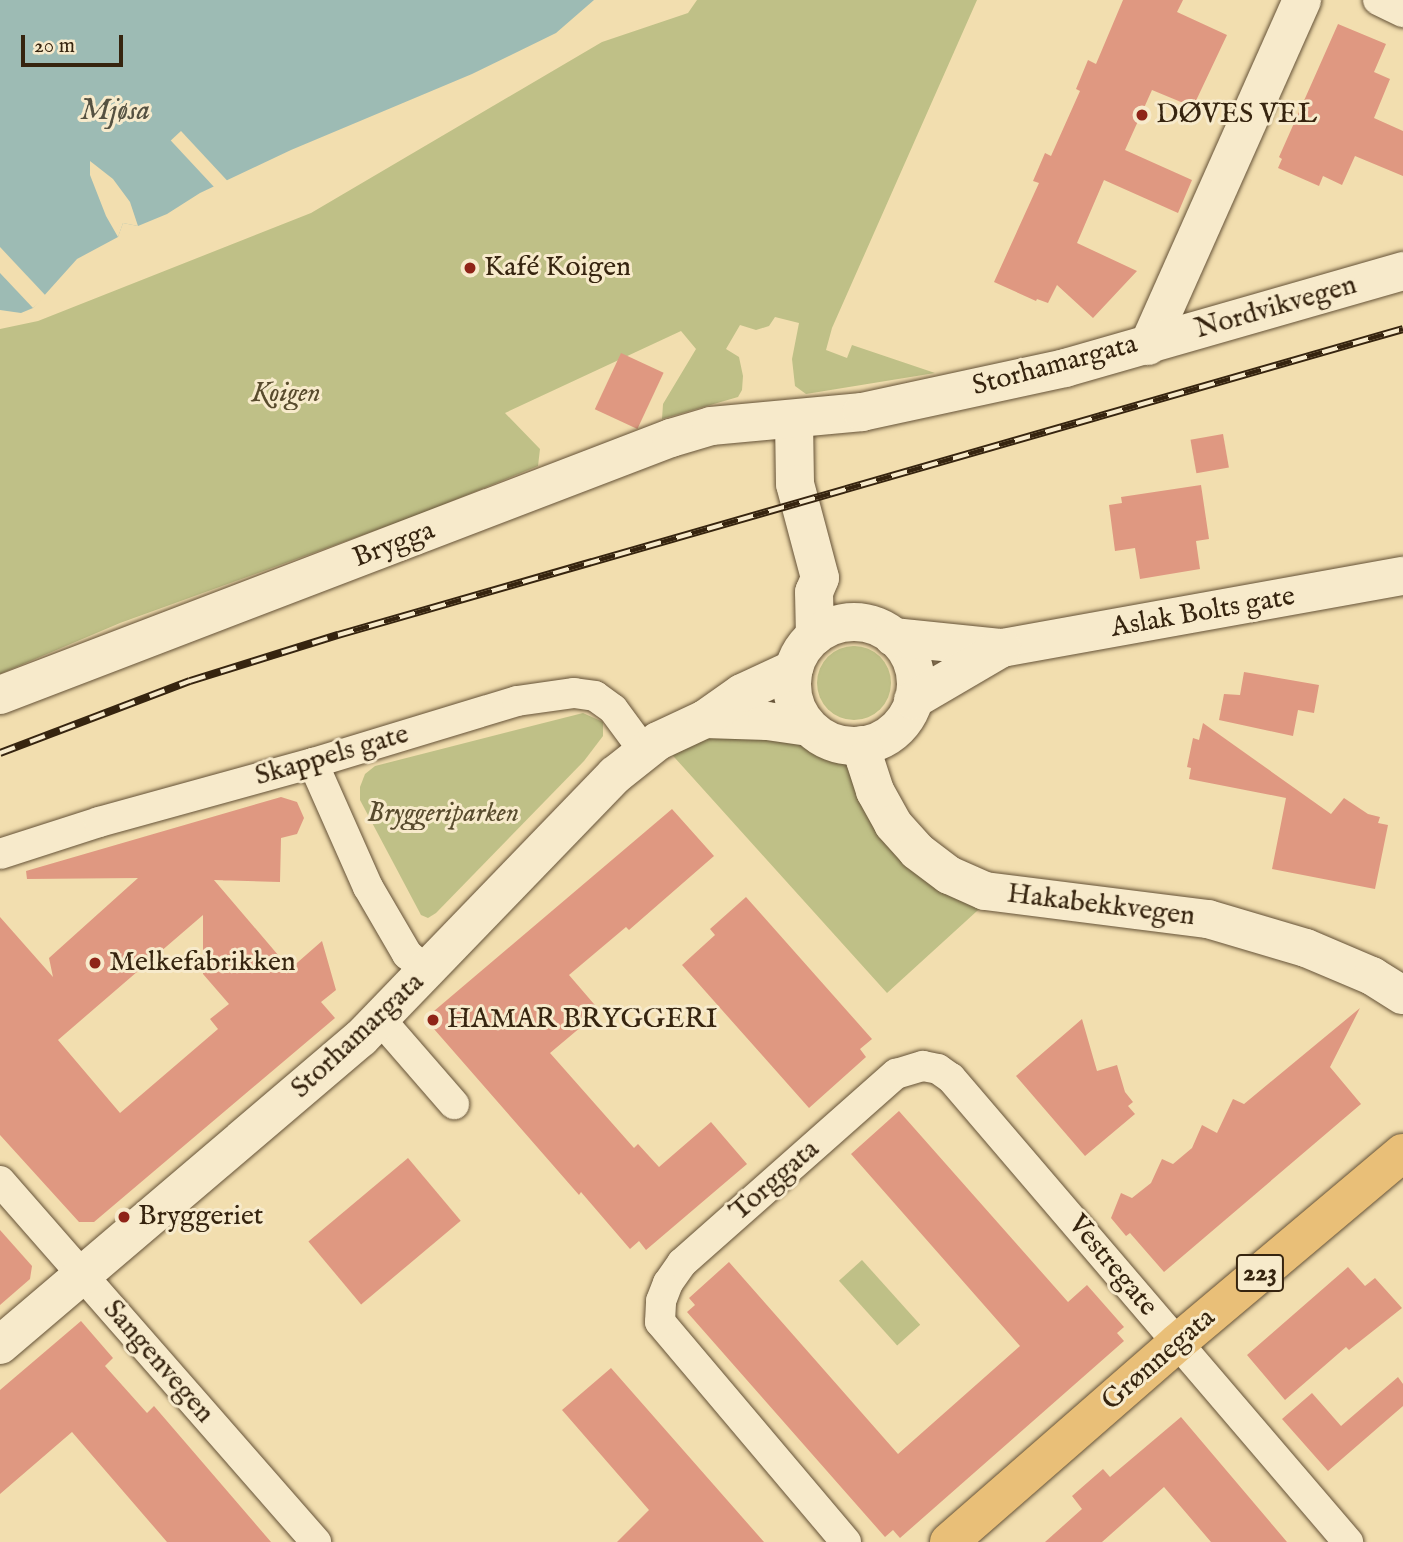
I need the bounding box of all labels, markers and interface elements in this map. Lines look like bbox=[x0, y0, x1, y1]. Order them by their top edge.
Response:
scale bar bbox=[24, 21, 126, 65]
text: 20 m bbox=[34, 33, 75, 60]
water label: Mjøsa bbox=[80, 93, 150, 129]
place label: DØVES VEL bbox=[1156, 98, 1317, 132]
marker: DØVES VEL bbox=[1134, 107, 1150, 123]
place label: Kafé Koigen bbox=[484, 251, 631, 285]
marker: Kafé Koigen bbox=[462, 260, 478, 276]
street label: Nordvikvegen bbox=[1191, 269, 1361, 347]
street label: Storhamargata bbox=[969, 328, 1141, 404]
park label: Koigen bbox=[251, 377, 321, 411]
street label: Brygga bbox=[349, 514, 439, 576]
street label: Aslak Bolts gate bbox=[1108, 580, 1298, 646]
street label: Skappels gate bbox=[251, 718, 413, 794]
park label: Bryggeriparken bbox=[367, 797, 519, 831]
street label: Hakabekkvegen bbox=[1005, 878, 1197, 934]
place label: Melkefabrikken bbox=[109, 946, 296, 980]
marker: Melkefabrikken bbox=[87, 955, 103, 971]
street label: Storhamargata bbox=[285, 966, 431, 1106]
place label: HAMAR BRYGGERI bbox=[447, 1003, 718, 1037]
marker: HAMAR BRYGGERI bbox=[425, 1012, 441, 1028]
street label: Torggata bbox=[723, 1133, 827, 1229]
place label: Bryggeriet bbox=[138, 1200, 263, 1234]
street label: Vestregate bbox=[1060, 1208, 1164, 1324]
marker: Bryggeriet bbox=[116, 1209, 132, 1225]
road number: 223 bbox=[1236, 1250, 1284, 1296]
street label: Sangenvegen bbox=[95, 1294, 221, 1430]
street label: Grønnegata bbox=[1095, 1302, 1223, 1418]

